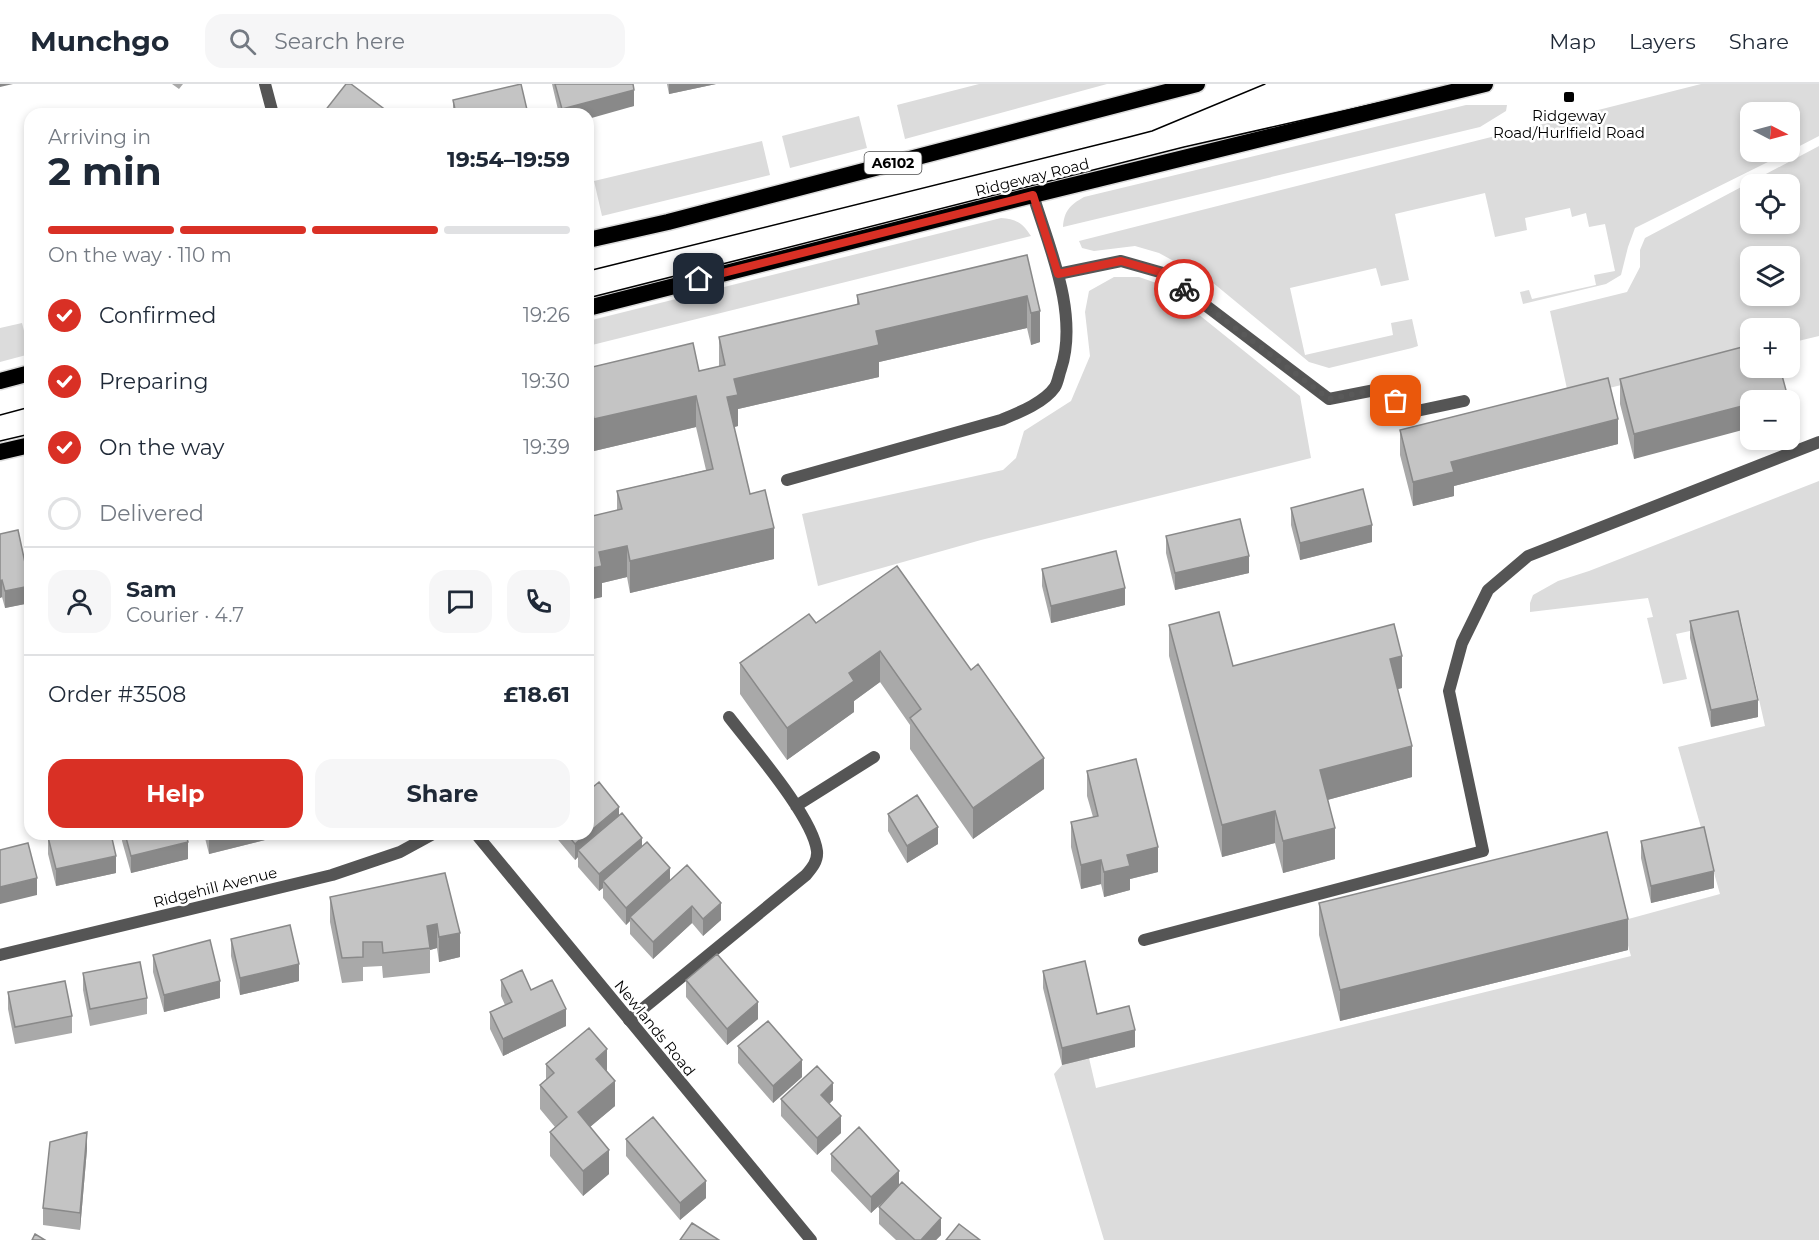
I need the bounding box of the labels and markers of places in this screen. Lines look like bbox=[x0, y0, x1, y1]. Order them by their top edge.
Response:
marker: Ridgeway Road/Hurlfield Road bbox=[1562, 90, 1576, 104]
place label: Ridgeway Road/Hurlfield Road bbox=[1493, 106, 1645, 142]
pin bbox=[673, 253, 724, 304]
pin bbox=[1370, 375, 1421, 426]

